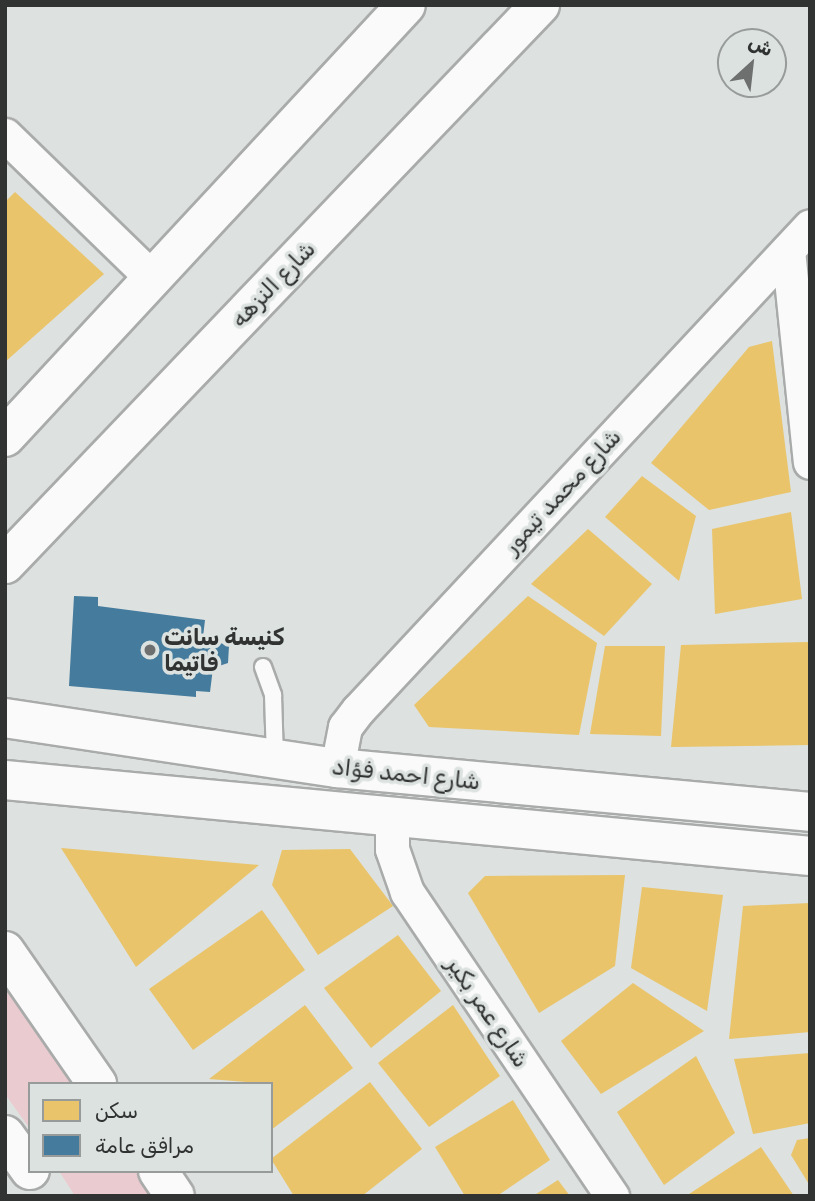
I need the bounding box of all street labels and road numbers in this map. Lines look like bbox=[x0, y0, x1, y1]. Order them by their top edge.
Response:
street label: شارع النزهه bbox=[225, 235, 321, 333]
street label: شارع محمد تيمور bbox=[497, 423, 627, 559]
street label: شارع احمد فؤاد bbox=[330, 752, 482, 796]
street label: شارع عمر بكير bbox=[441, 951, 535, 1073]

